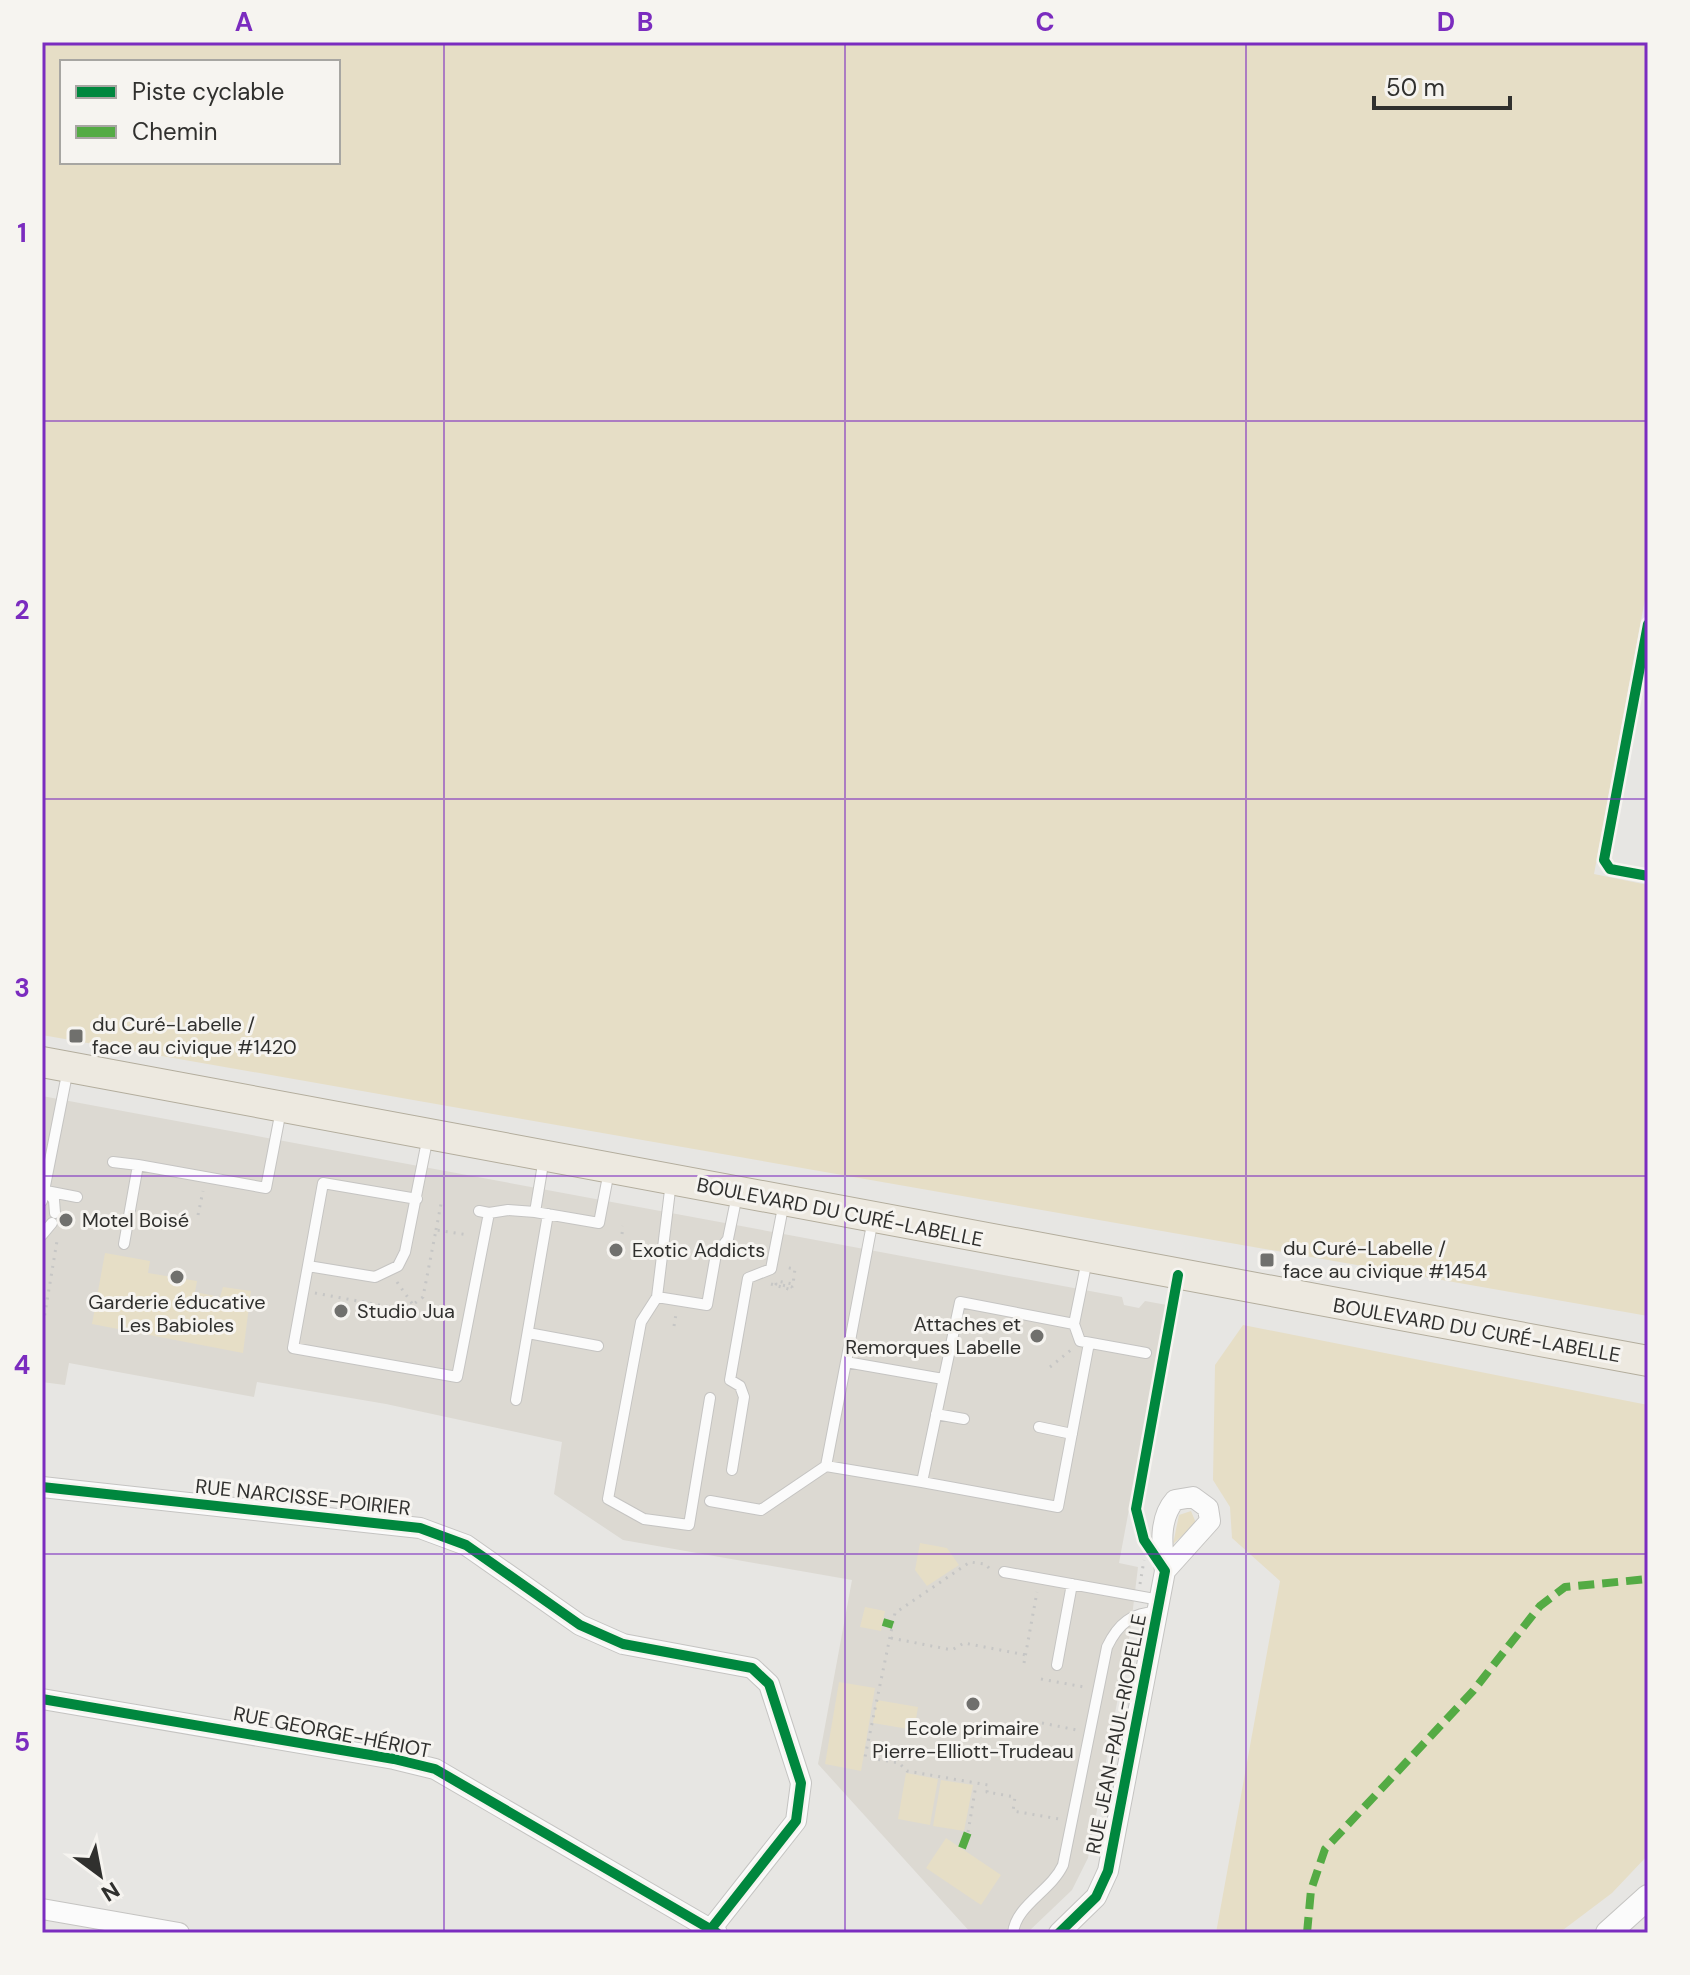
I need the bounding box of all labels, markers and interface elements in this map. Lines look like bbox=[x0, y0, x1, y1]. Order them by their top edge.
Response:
text: A bbox=[235, 5, 253, 39]
text: B bbox=[637, 5, 653, 39]
text: C bbox=[1035, 5, 1055, 39]
text: D bbox=[1437, 5, 1455, 39]
legend bbox=[60, 60, 340, 164]
scale bar bbox=[1374, 60, 1510, 110]
text: 50 m bbox=[1386, 72, 1445, 103]
text: Piste cyclable bbox=[132, 76, 284, 107]
text: Chemin bbox=[132, 116, 218, 147]
text: 1 bbox=[17, 216, 27, 250]
text: 2 bbox=[14, 593, 30, 627]
text: 3 bbox=[14, 971, 30, 1005]
place label: du Curé-Labelle / face au civique #1420 bbox=[92, 1011, 297, 1060]
marker: du Curé-Labelle / face au civique #1420 bbox=[67, 1027, 85, 1045]
street label: BOULEVARD DU CURÉ-LABELLE bbox=[695, 1171, 985, 1253]
place label: Motel Boisé bbox=[82, 1207, 189, 1233]
marker: Motel Boisé bbox=[57, 1211, 75, 1229]
place label: du Curé-Labelle / face au civique #1454 bbox=[1283, 1235, 1487, 1284]
place label: Exotic Addicts bbox=[632, 1237, 765, 1263]
marker: Exotic Addicts bbox=[607, 1241, 625, 1259]
marker: du Curé-Labelle / face au civique #1454 bbox=[1258, 1251, 1276, 1269]
marker: Garderie éducative Les Babioles bbox=[168, 1268, 186, 1286]
place label: Garderie éducative Les Babioles bbox=[88, 1289, 266, 1338]
street label: BOULEVARD DU CURÉ-LABELLE bbox=[1331, 1292, 1623, 1368]
place label: Studio Jua bbox=[357, 1298, 455, 1324]
marker: Studio Jua bbox=[332, 1302, 350, 1320]
place label: Attaches et Remorques Labelle bbox=[845, 1311, 1021, 1360]
marker: Attaches et Remorques Labelle bbox=[1028, 1327, 1046, 1345]
text: 4 bbox=[14, 1348, 30, 1382]
street label: RUE NARCISSE-POIRIER bbox=[194, 1473, 412, 1521]
street label: RUE JEAN-PAUL-RIOPELLE bbox=[1080, 1612, 1152, 1856]
marker: Ecole primaire Pierre-Elliott-Trudeau bbox=[964, 1695, 982, 1713]
street label: RUE GEORGE-HÉRIOT bbox=[231, 1700, 433, 1764]
place label: Ecole primaire Pierre-Elliott-Trudeau bbox=[872, 1715, 1074, 1764]
text: 5 bbox=[14, 1725, 30, 1759]
north arrow bbox=[60, 1835, 140, 1915]
text: N bbox=[96, 1875, 125, 1908]

